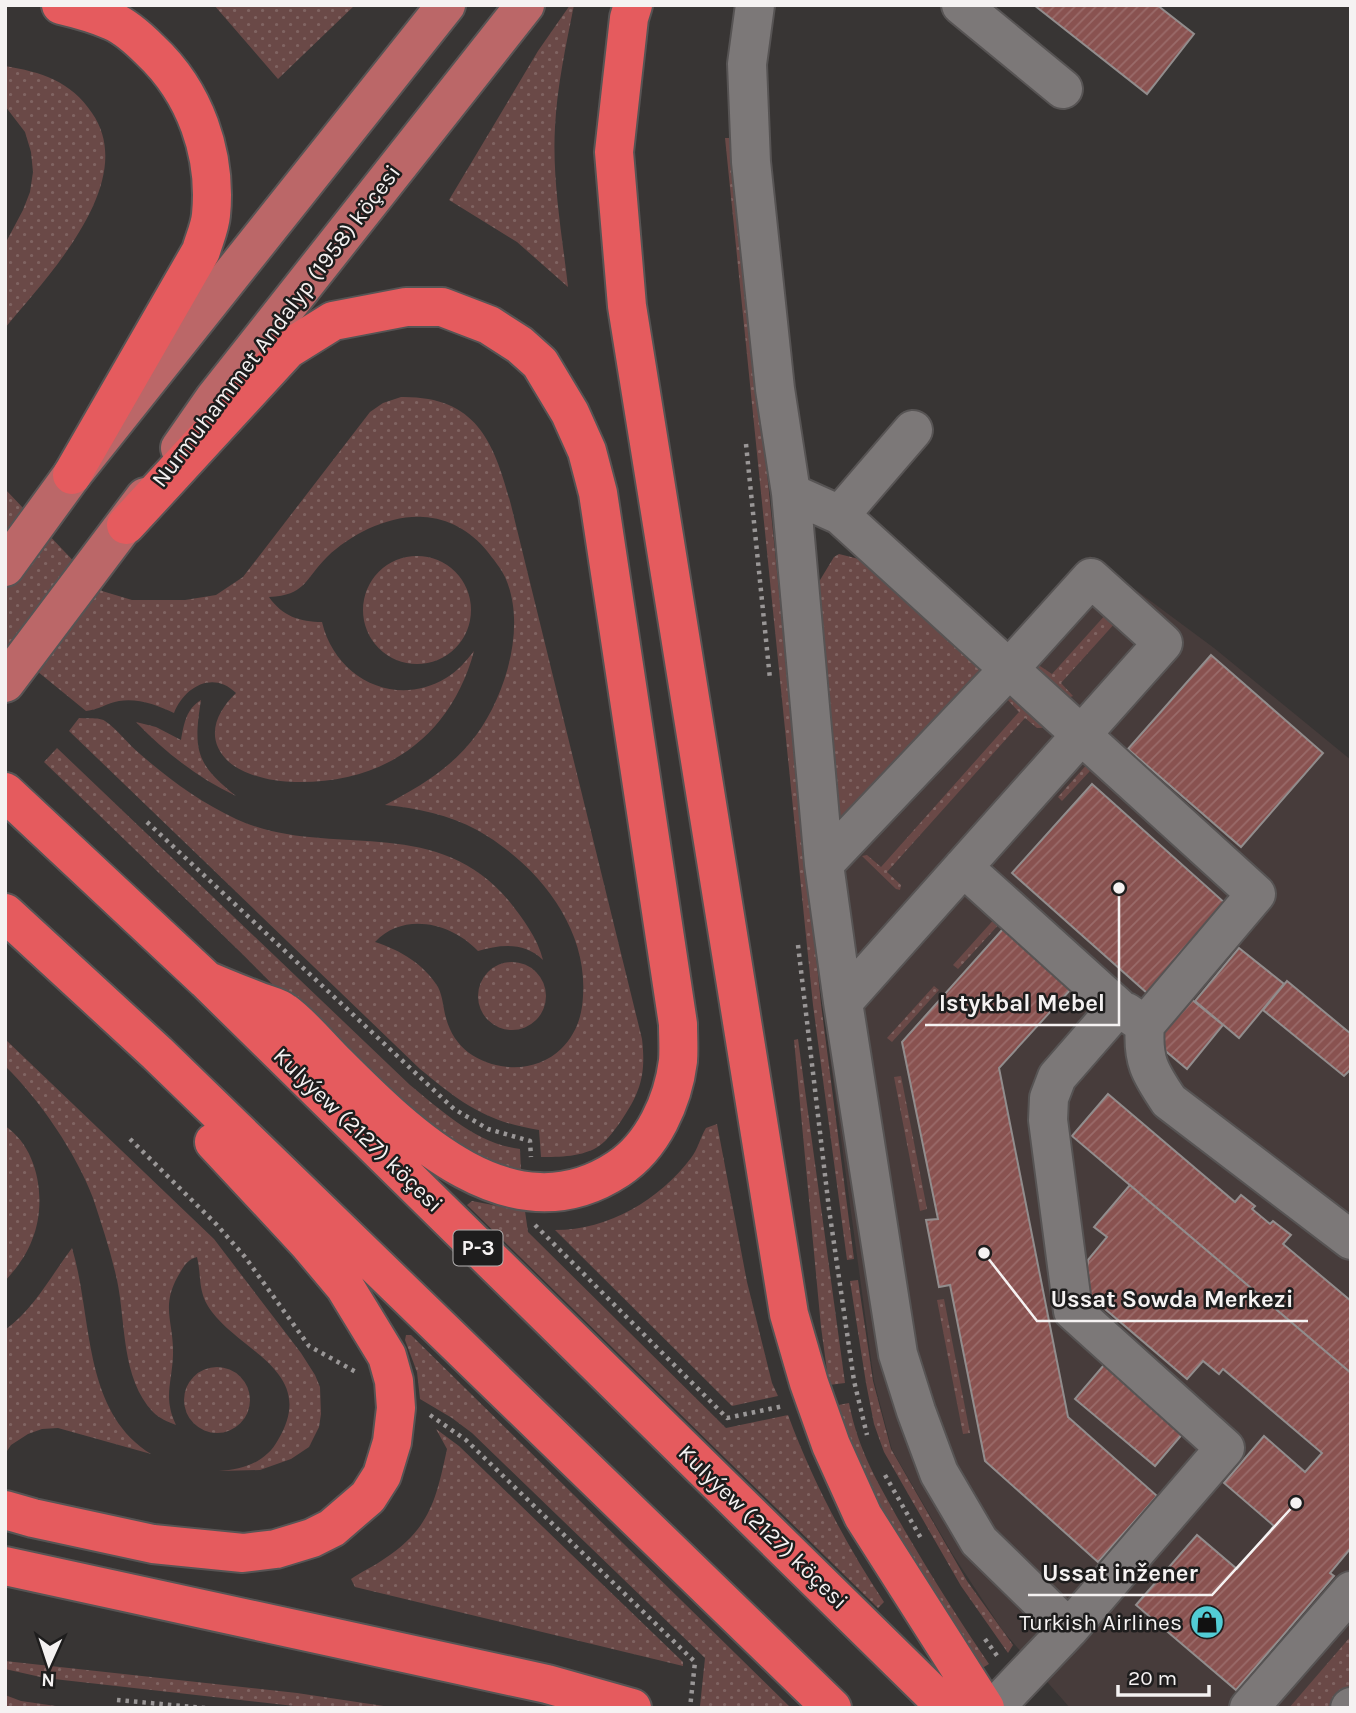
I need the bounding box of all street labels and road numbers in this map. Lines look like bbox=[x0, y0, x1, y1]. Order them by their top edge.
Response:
street label: Nurmuhammet Andalyp (1958) köçesi bbox=[146, 160, 406, 492]
street label: Kulyýew (2127) köçesi bbox=[268, 1042, 448, 1218]
road number: P-3 bbox=[454, 1230, 503, 1266]
street label: Kulyýew (2127) köçesi bbox=[673, 1439, 853, 1615]

